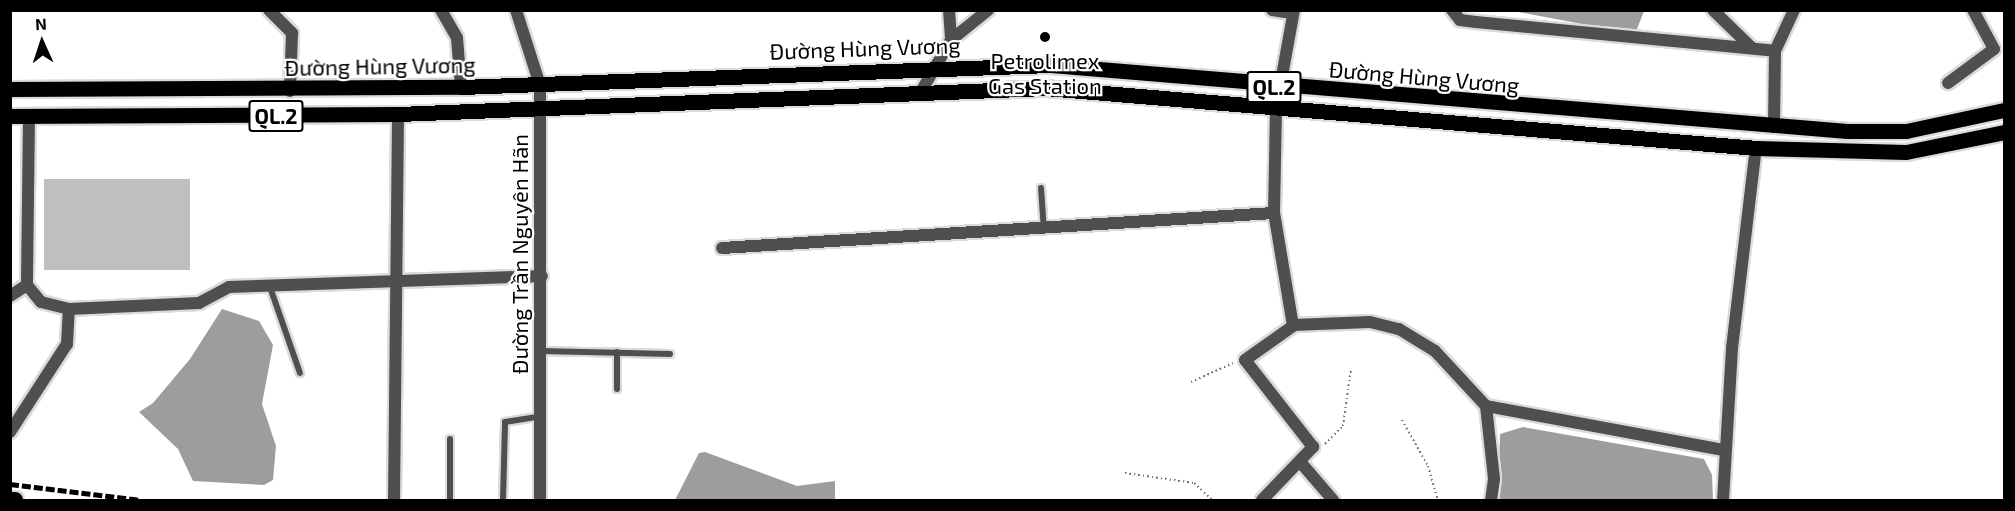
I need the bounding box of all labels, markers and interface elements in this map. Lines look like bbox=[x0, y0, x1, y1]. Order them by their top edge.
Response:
north arrow bbox=[12, 12, 72, 72]
text: N bbox=[35, 14, 47, 33]
marker: Petrolimex Gas Station bbox=[1038, 30, 1052, 44]
street label: Đường Hùng Vương bbox=[769, 31, 961, 65]
place label: Petrolimex Gas Station bbox=[988, 47, 1102, 98]
street label: Đường Hùng Vương bbox=[284, 51, 476, 81]
street label: Đường Hùng Vương bbox=[1327, 56, 1521, 98]
road number: QL.2 bbox=[1246, 69, 1302, 105]
road number: QL.2 bbox=[248, 98, 304, 134]
street label: Đường Trần Nguyên Hãn bbox=[507, 134, 533, 374]

